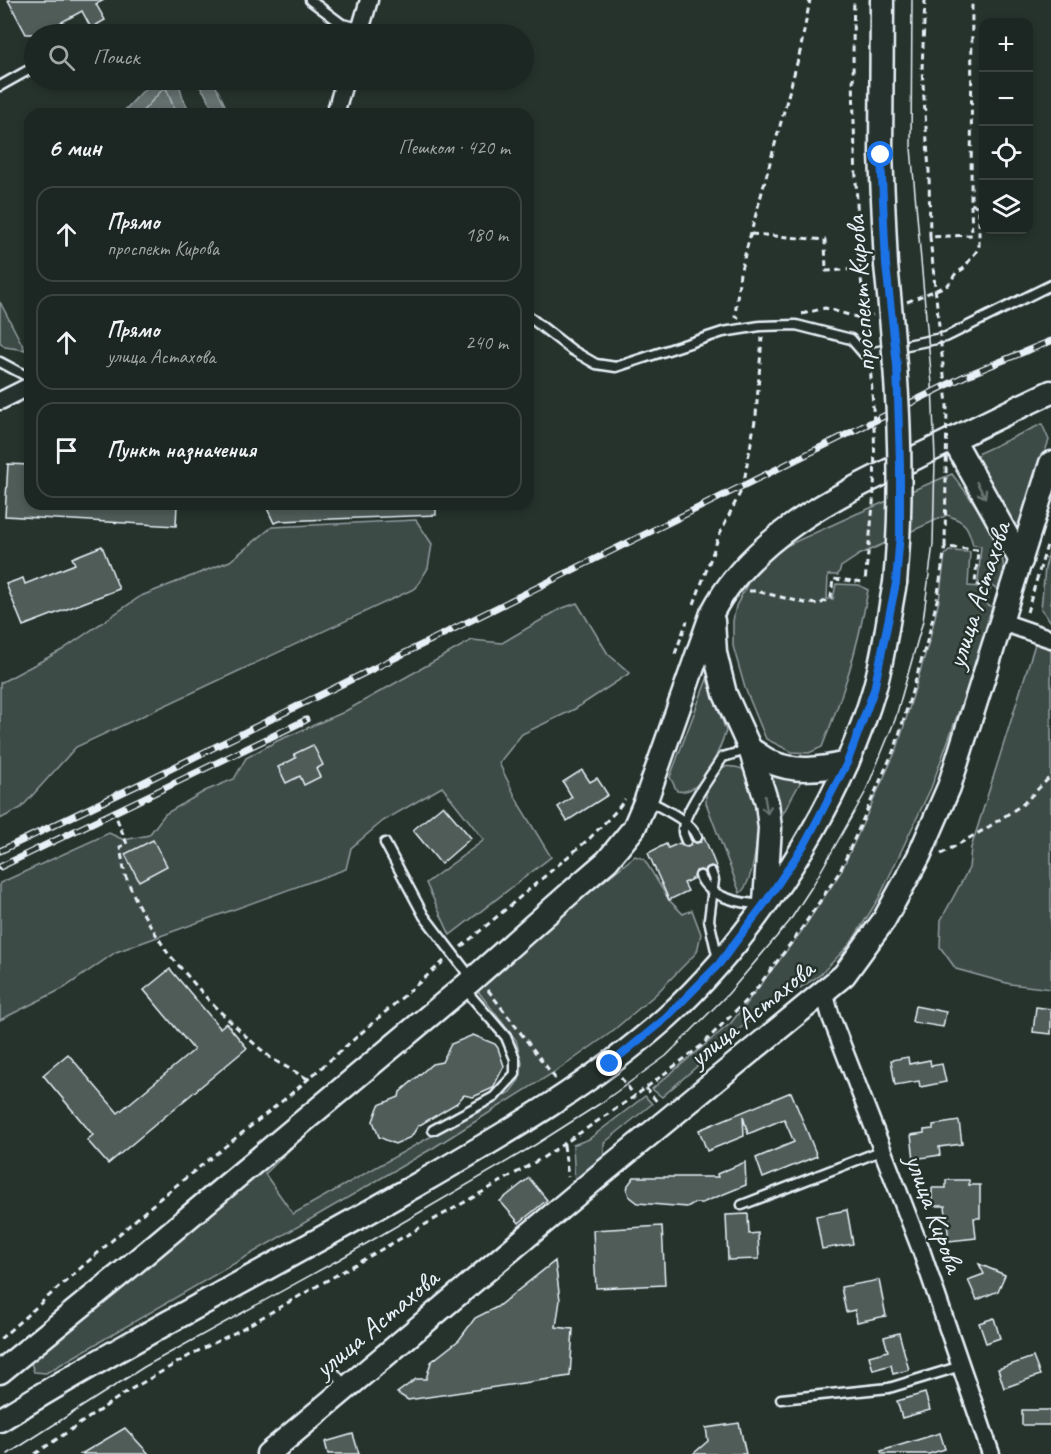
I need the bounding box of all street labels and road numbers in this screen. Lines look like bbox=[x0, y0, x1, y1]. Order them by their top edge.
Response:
street label: проспект Кирова bbox=[837, 213, 883, 373]
street label: улица Астахова bbox=[937, 515, 1019, 675]
street label: улица Астахова bbox=[679, 950, 823, 1076]
street label: улица Кирова bbox=[897, 1147, 973, 1279]
street label: улица Астахова bbox=[305, 1259, 447, 1387]

